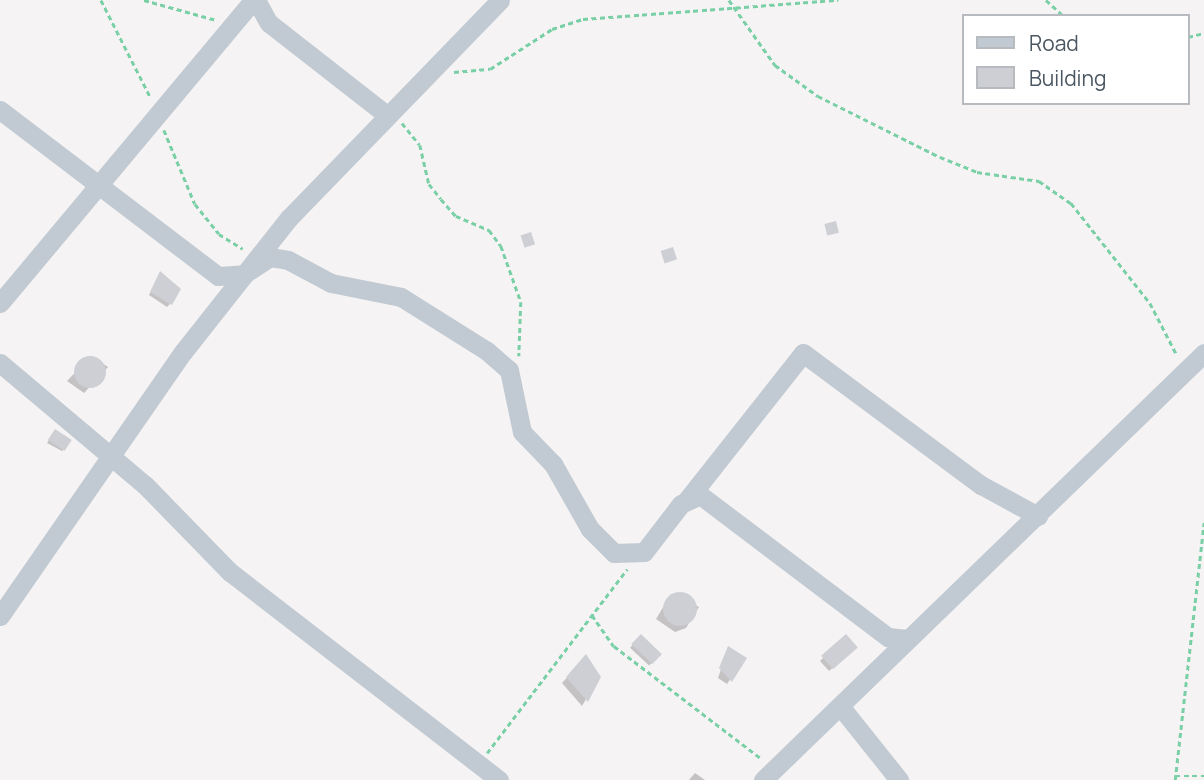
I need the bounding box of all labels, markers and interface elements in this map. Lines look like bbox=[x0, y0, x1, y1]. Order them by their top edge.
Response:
legend bbox=[962, 14, 1190, 105]
text: Road bbox=[1029, 29, 1079, 57]
text: Building bbox=[1029, 64, 1106, 92]

